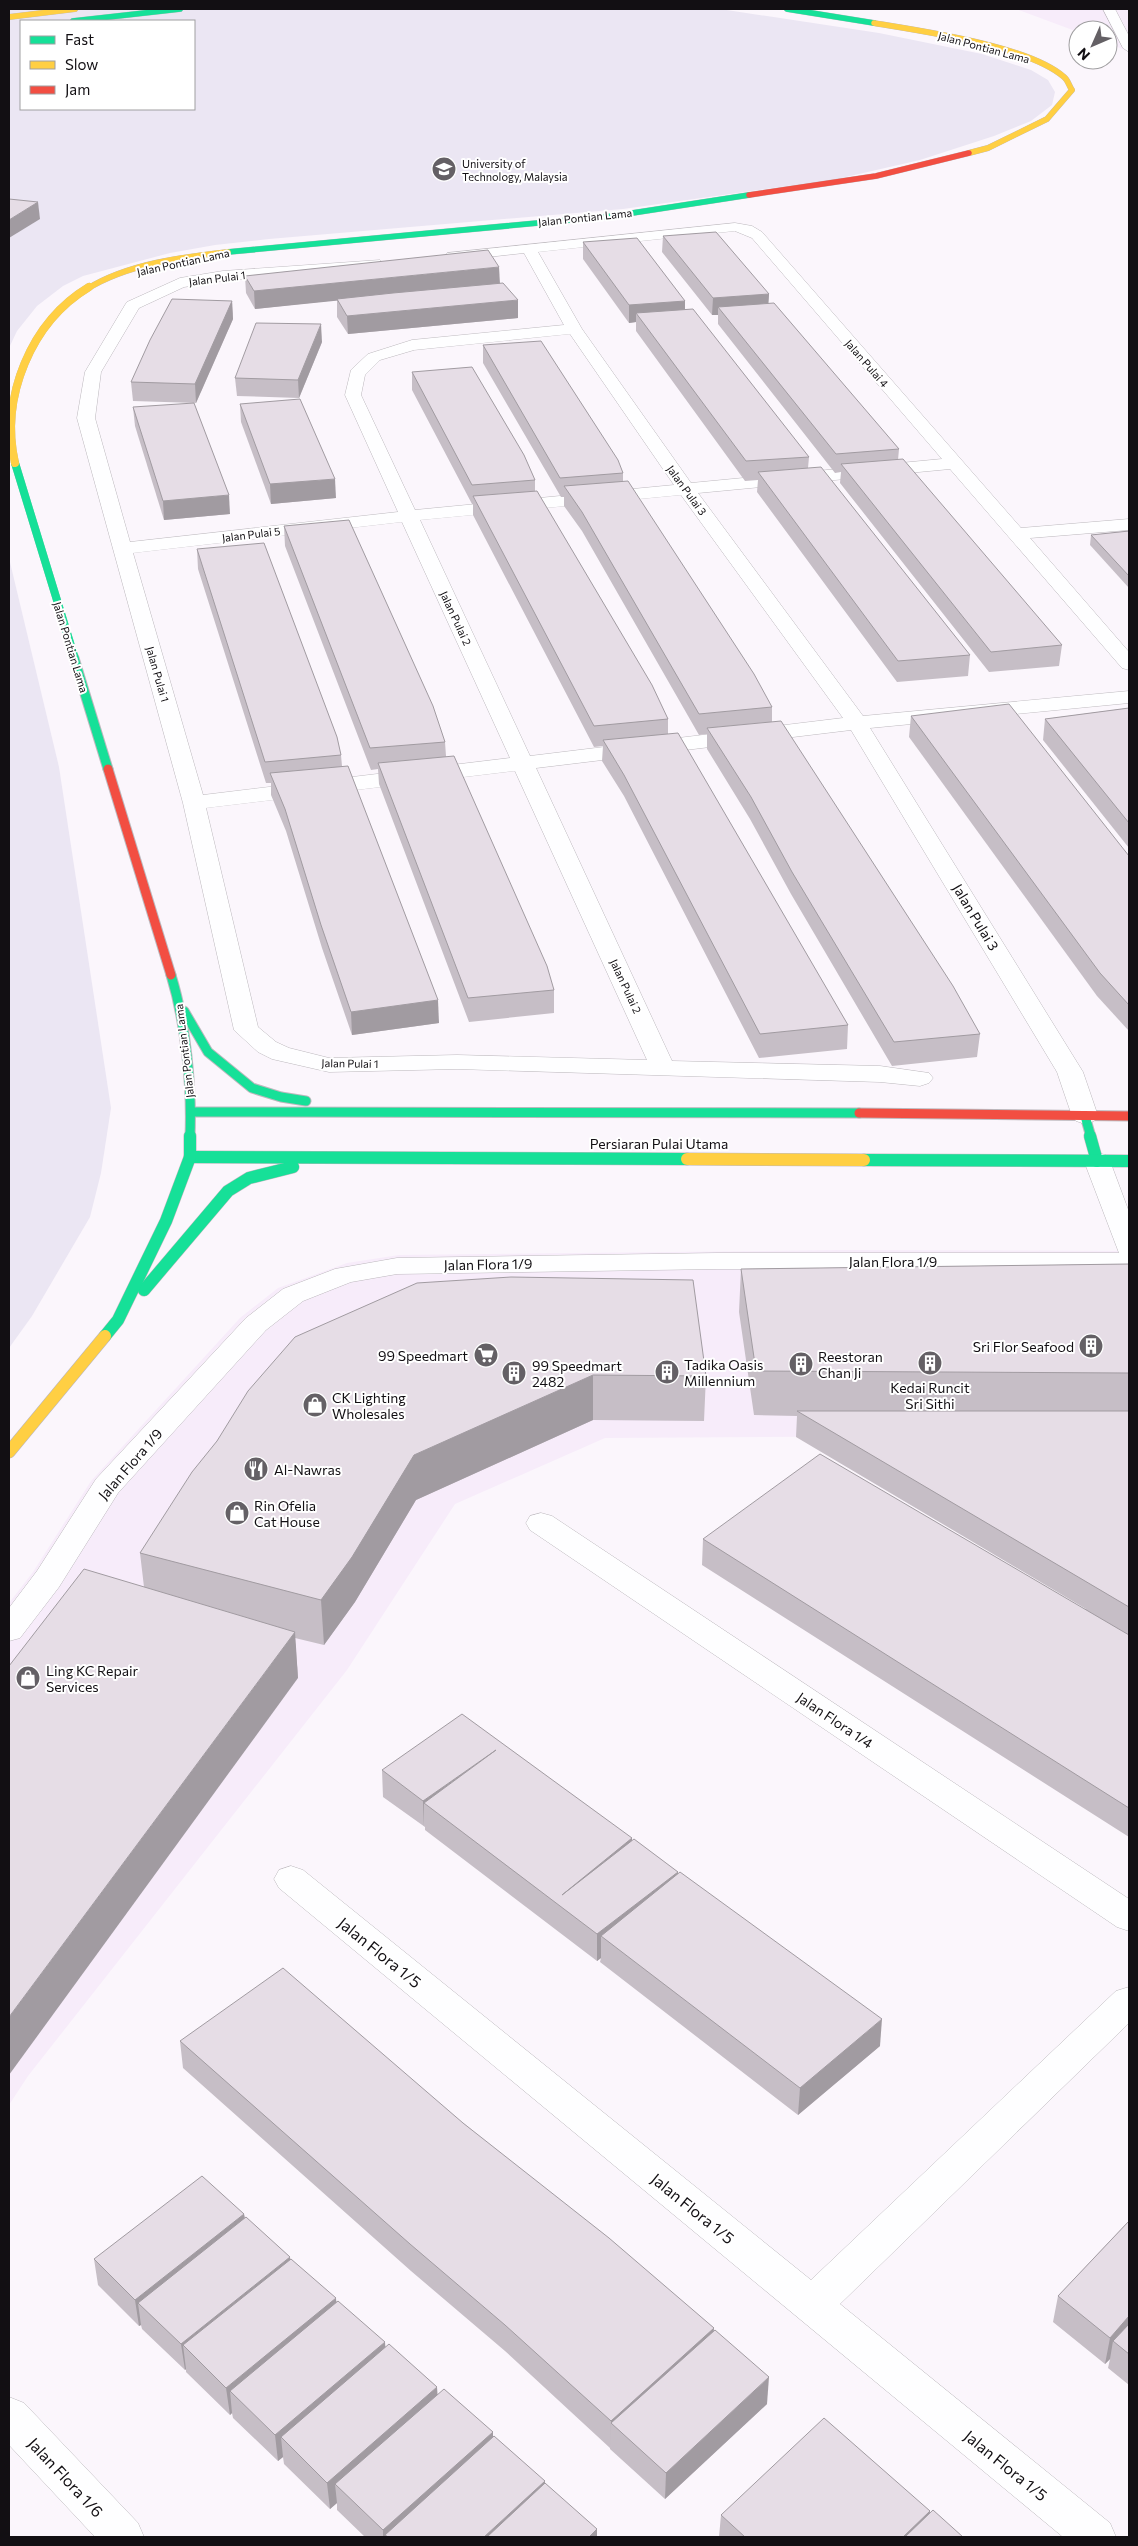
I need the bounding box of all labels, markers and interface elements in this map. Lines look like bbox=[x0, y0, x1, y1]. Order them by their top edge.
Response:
legend bbox=[20, 20, 195, 110]
north arrow bbox=[1068, 20, 1118, 70]
street label: Jalan Pontian Lama bbox=[936, 29, 1031, 66]
text: Fast bbox=[65, 30, 94, 48]
text: N bbox=[1074, 45, 1093, 64]
text: Slow bbox=[65, 55, 98, 73]
text: Jam bbox=[65, 80, 90, 98]
school or university icon: University of Technology, Malaysia bbox=[431, 156, 457, 182]
place label: University of Technology, Malaysia bbox=[462, 157, 568, 183]
street label: Jalan Pontian Lama bbox=[537, 206, 633, 229]
street label: Jalan Pontian Lama bbox=[135, 246, 231, 279]
street label: Jalan Pulai 1 bbox=[188, 268, 246, 289]
street label: Jalan Pulai 4 bbox=[842, 336, 892, 390]
street label: Jalan Pulai 3 bbox=[664, 462, 710, 518]
street label: Jalan Pulai 5 bbox=[221, 524, 281, 545]
street label: Jalan Pulai 2 bbox=[437, 589, 474, 648]
street label: Jalan Pontian Lama bbox=[50, 600, 91, 694]
street label: Jalan Pulai 1 bbox=[143, 645, 172, 704]
street label: Jalan Pulai 3 bbox=[949, 881, 1003, 953]
street label: Jalan Pulai 2 bbox=[607, 957, 644, 1016]
street label: Jalan Pontian Lama bbox=[172, 1003, 197, 1099]
street label: Jalan Pulai 1 bbox=[321, 1056, 379, 1071]
street label: Persiaran Pulai Utama bbox=[590, 1135, 728, 1152]
street label: Jalan Flora 1/9 bbox=[849, 1253, 937, 1270]
street label: Jalan Flora 1/9 bbox=[443, 1255, 533, 1273]
building icon: Sri Flor Seafood bbox=[1078, 1333, 1104, 1359]
place label: Sri Flor Seafood bbox=[973, 1338, 1074, 1355]
supermarket icon: 99 Speedmart bbox=[473, 1342, 499, 1368]
place label: 99 Speedmart bbox=[378, 1347, 468, 1364]
place label: Reestoran Chan Ji bbox=[818, 1348, 883, 1381]
building icon: Kedai Runcit Sri Sithi bbox=[917, 1350, 943, 1376]
building icon: Reestoran Chan Ji bbox=[788, 1351, 814, 1377]
place label: Tadika Oasis Millennium bbox=[684, 1356, 763, 1389]
place label: 99 Speedmart 2482 bbox=[532, 1357, 622, 1390]
building icon: Tadika Oasis Millennium bbox=[654, 1359, 680, 1385]
building icon: 99 Speedmart 2482 bbox=[501, 1360, 527, 1386]
place label: Kedai Runcit Sri Sithi bbox=[890, 1379, 970, 1412]
place label: CK Lighting Wholesales bbox=[332, 1389, 406, 1422]
shop icon: CK Lighting Wholesales bbox=[302, 1392, 328, 1418]
street label: Jalan Flora 1/9 bbox=[94, 1425, 166, 1503]
restaurant icon: Al-Nawras bbox=[243, 1456, 269, 1482]
place label: Al-Nawras bbox=[274, 1461, 341, 1478]
place label: Rin Ofelia Cat House bbox=[254, 1497, 320, 1530]
shop icon: Rin Ofelia Cat House bbox=[224, 1500, 250, 1526]
place label: Ling KC Repair Services bbox=[46, 1662, 139, 1695]
shop icon: Ling KC Repair Services bbox=[15, 1665, 41, 1691]
street label: Jalan Flora 1/4 bbox=[794, 1688, 877, 1752]
street label: Jalan Flora 1/5 bbox=[335, 1913, 425, 1991]
street label: Jalan Flora 1/5 bbox=[648, 2169, 738, 2247]
street label: Jalan Flora 1/5 bbox=[961, 2426, 1051, 2504]
street label: Jalan Flora 1/6 bbox=[24, 2433, 108, 2521]

